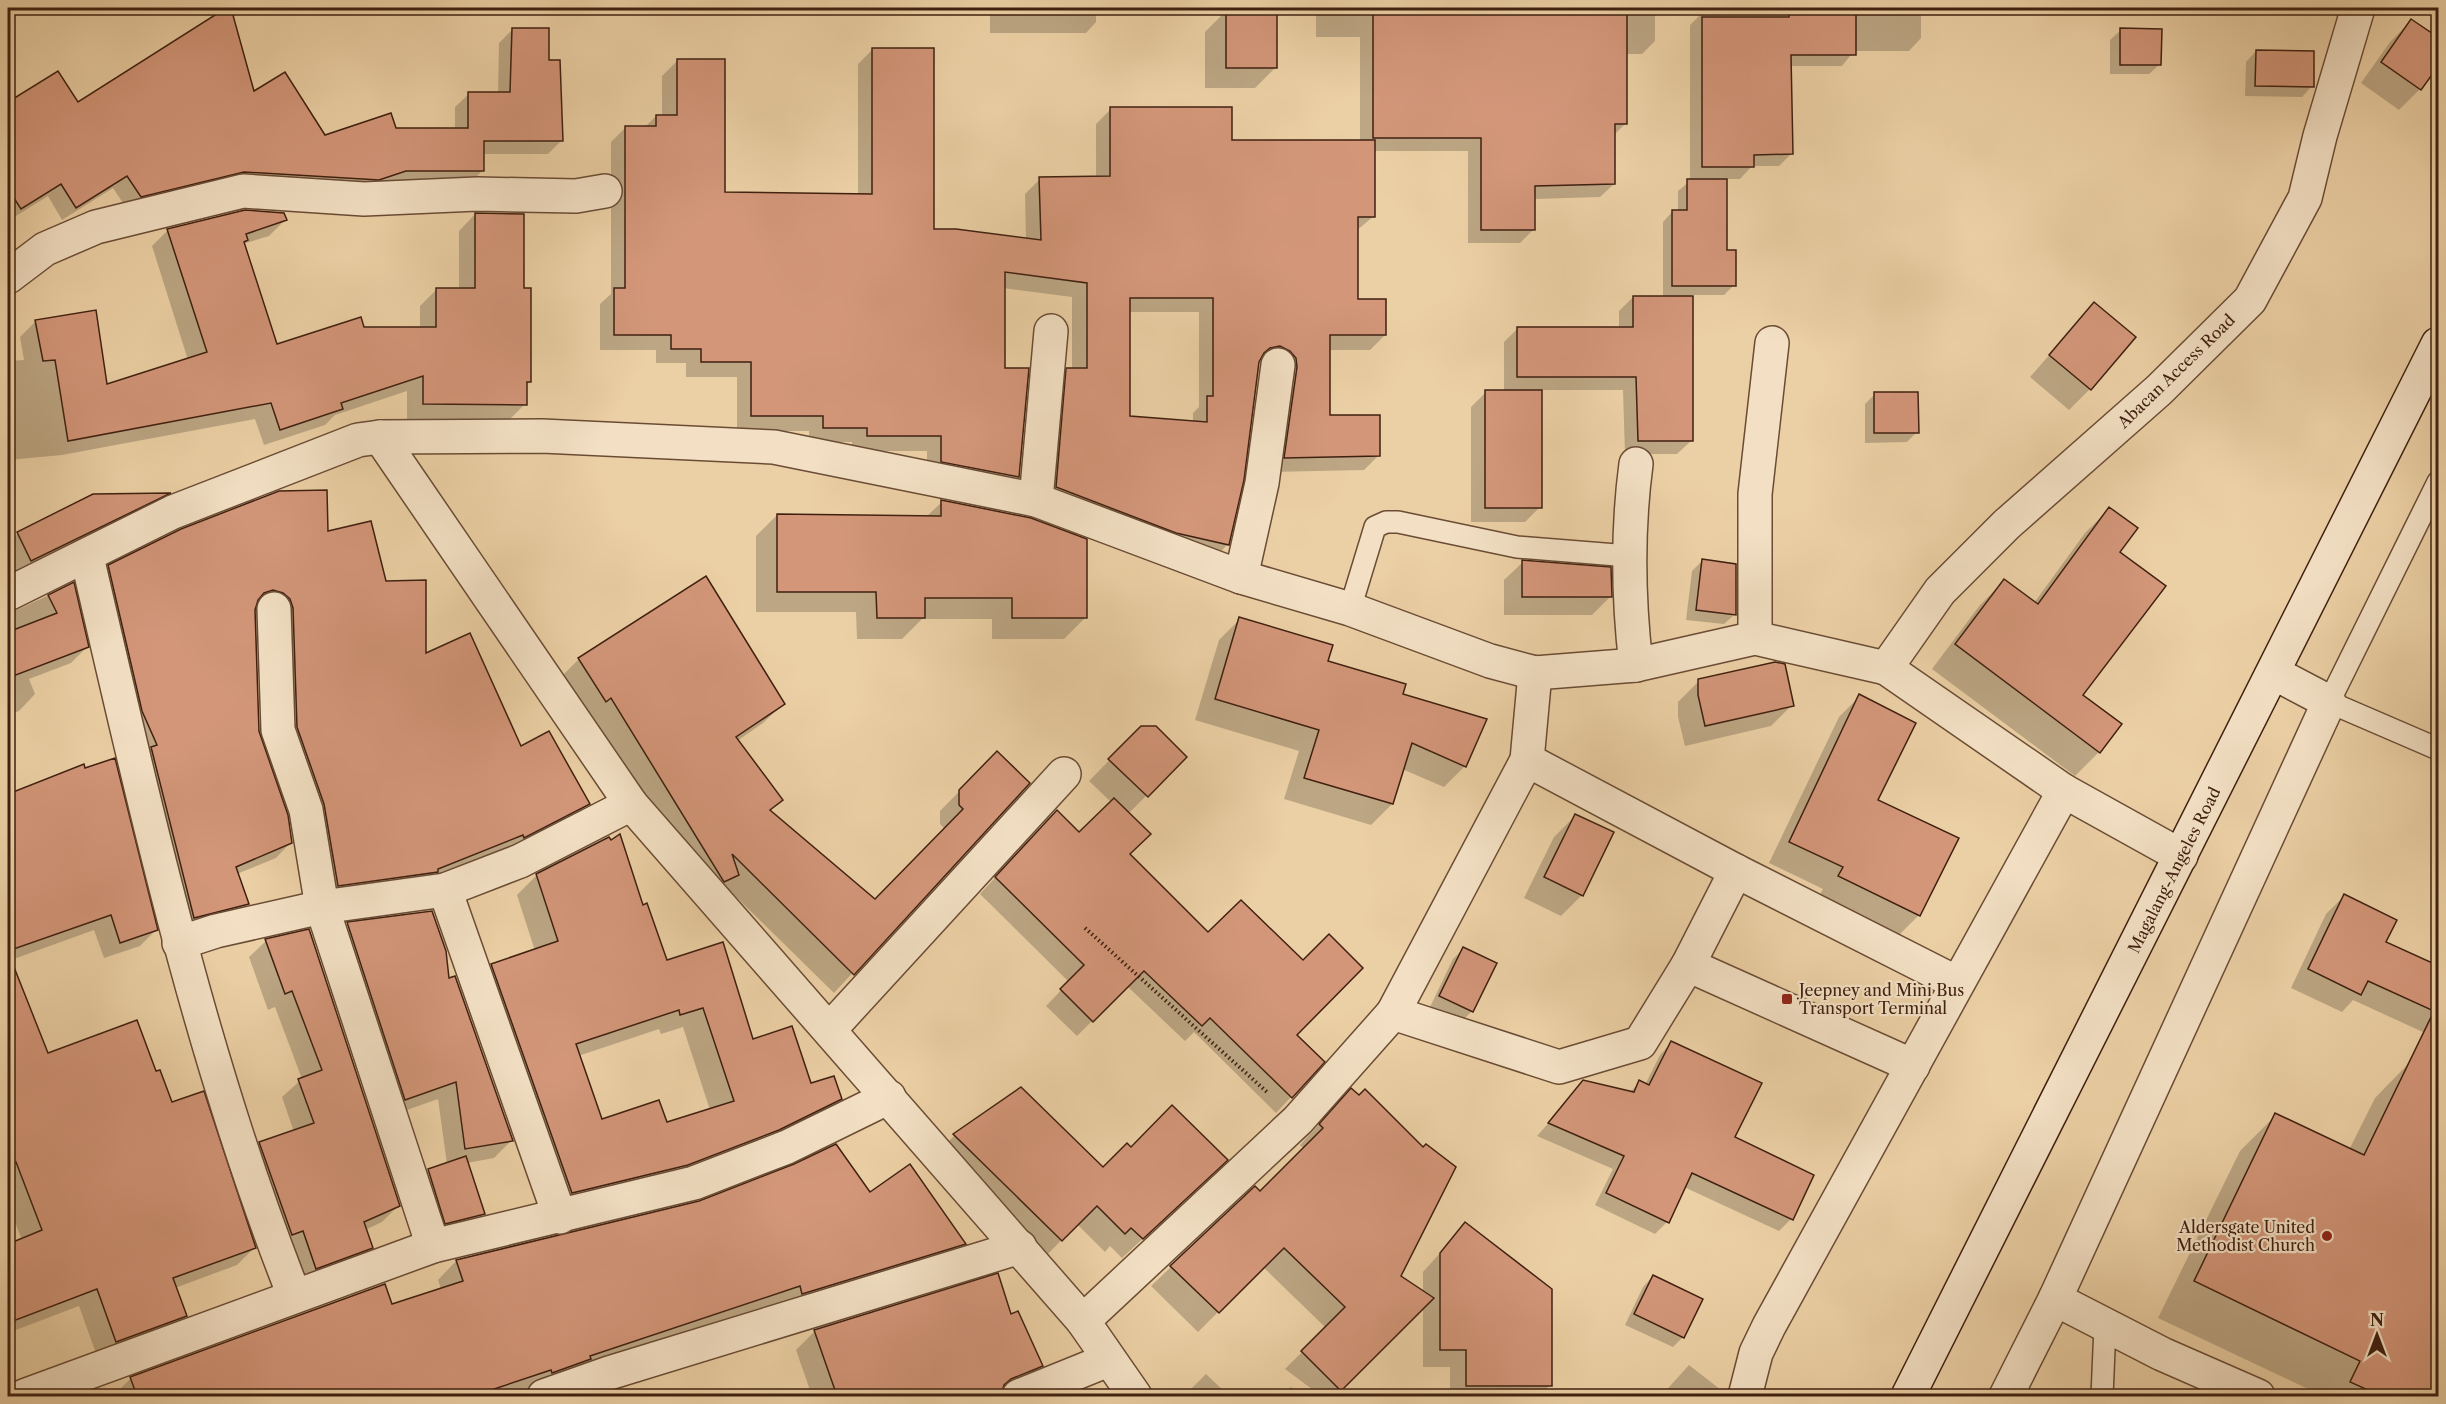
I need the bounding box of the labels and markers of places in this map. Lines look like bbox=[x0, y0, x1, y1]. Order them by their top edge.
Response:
place label: Jeepney and Mini Bus Transport Terminal bbox=[1796, 980, 1964, 1018]
marker: Jeepney and Mini Bus Transport Terminal bbox=[1780, 992, 1794, 1006]
place label: Aldersgate United Methodist Church bbox=[2176, 1217, 2315, 1255]
marker: Aldersgate United Methodist Church bbox=[2320, 1229, 2334, 1243]

